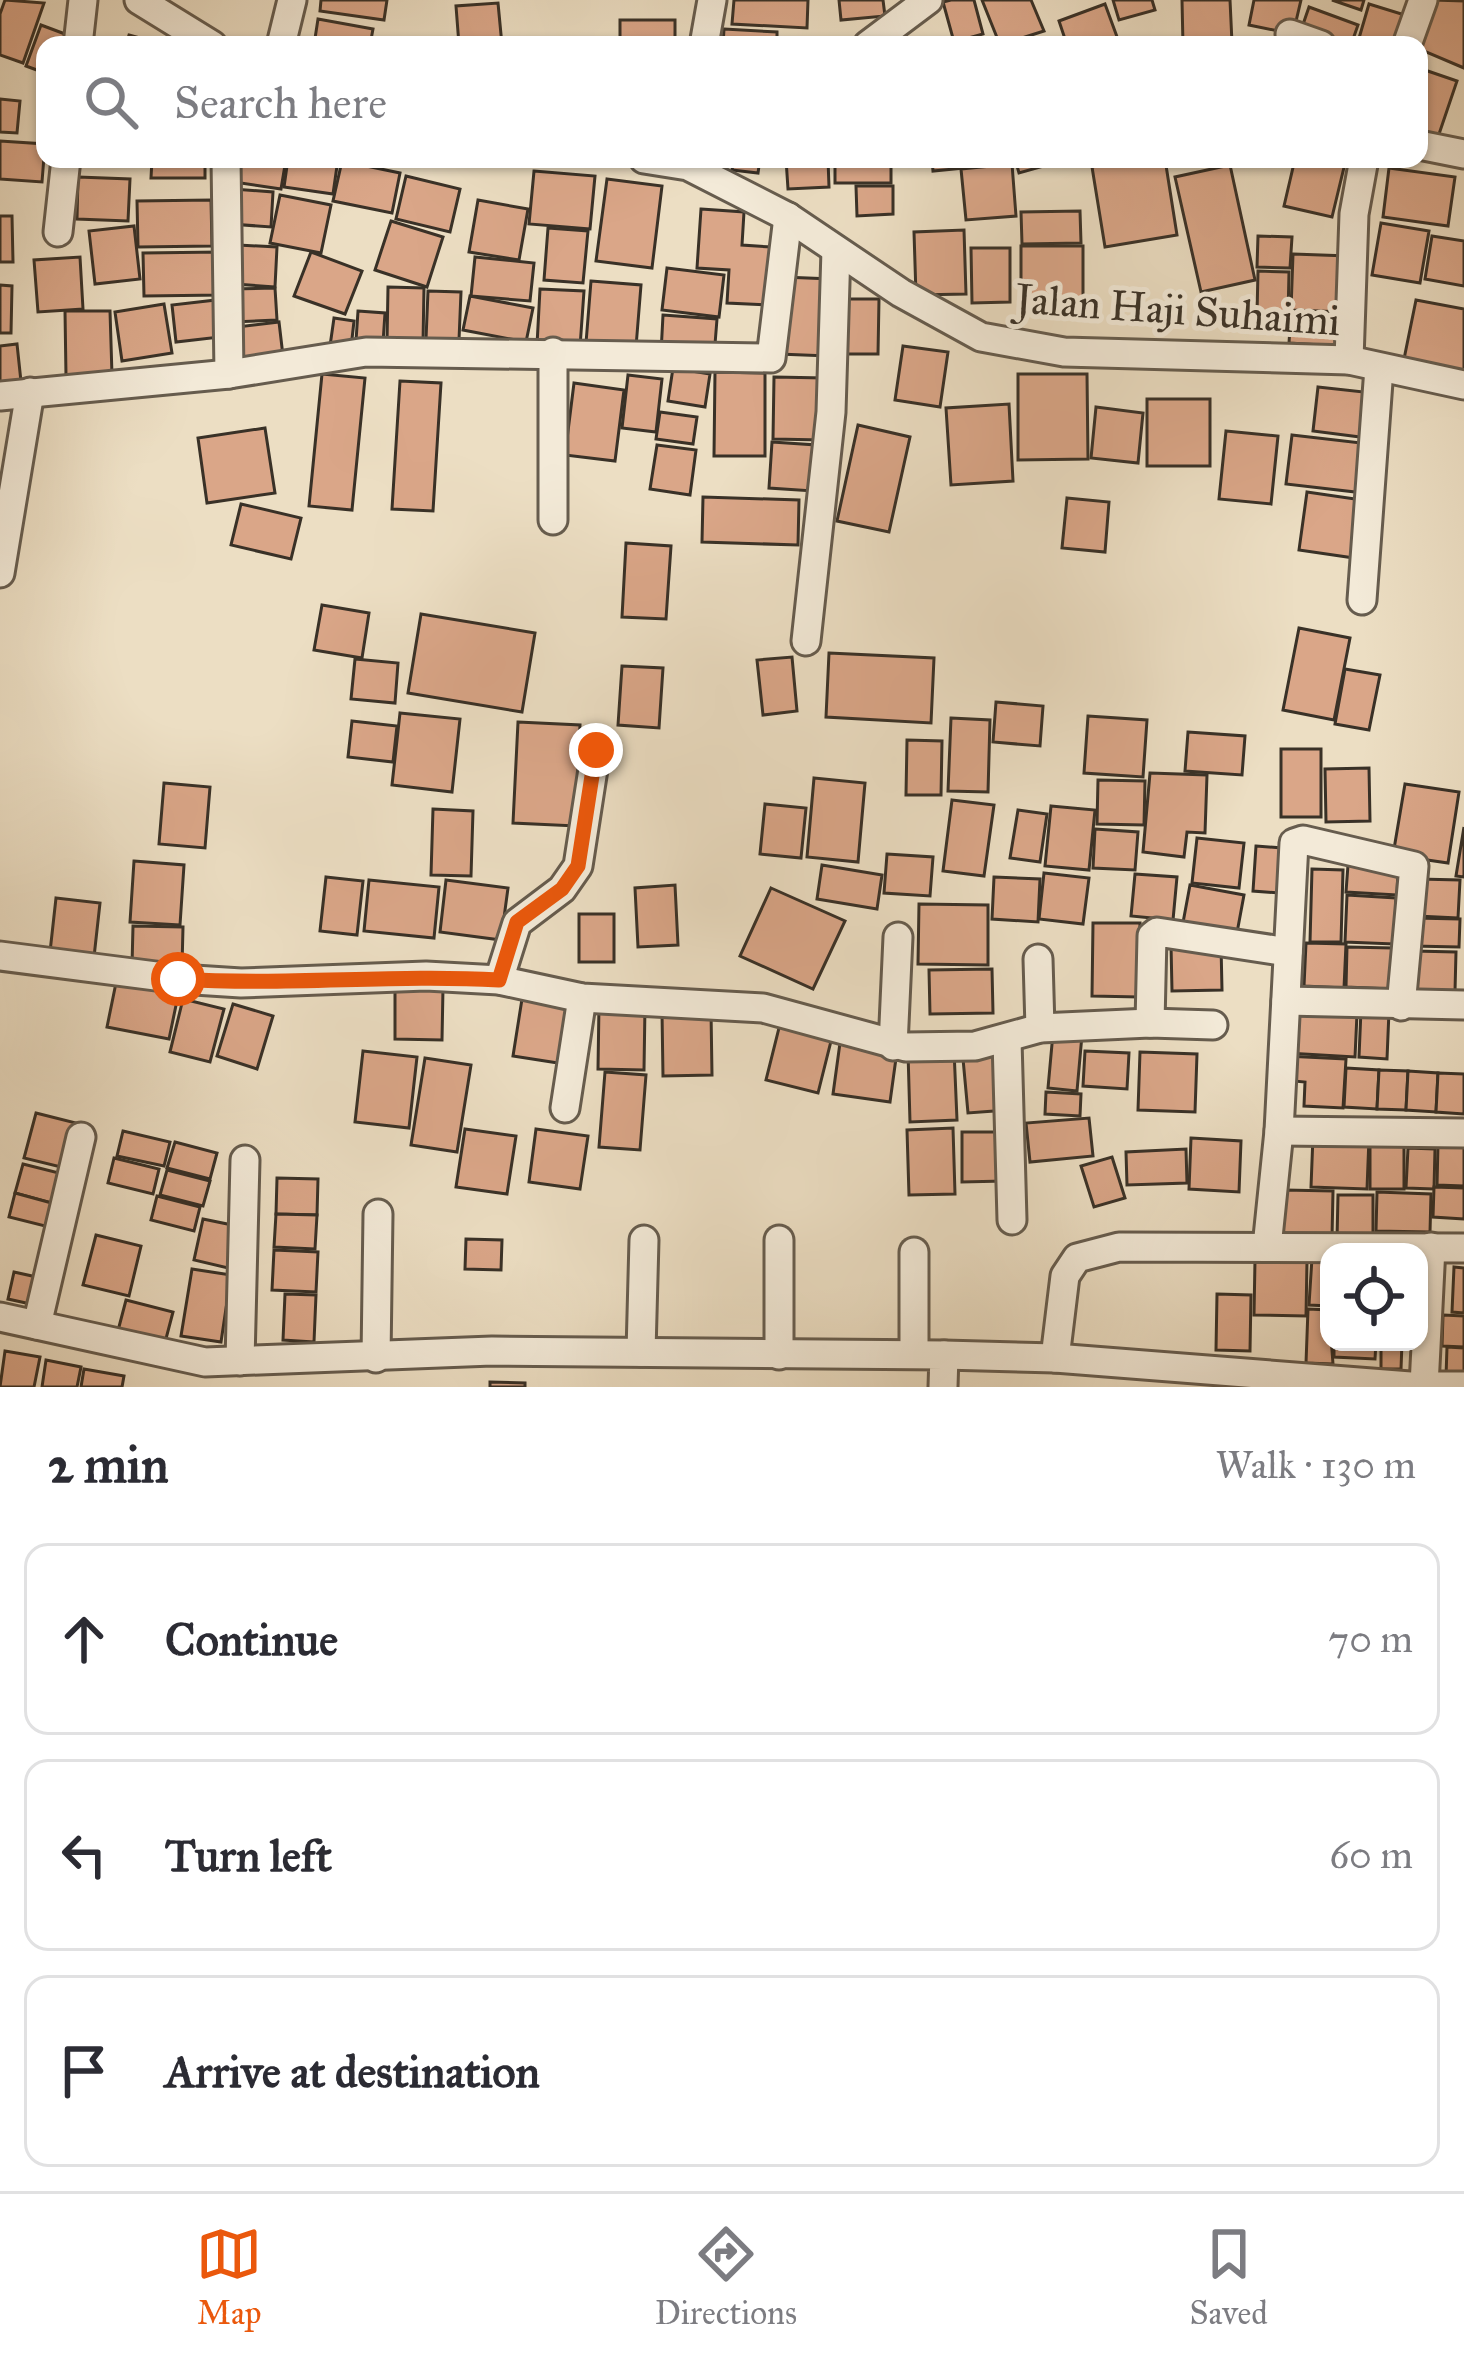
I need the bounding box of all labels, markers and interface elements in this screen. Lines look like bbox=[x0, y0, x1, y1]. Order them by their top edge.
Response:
search box bbox=[36, 36, 1428, 168]
icon: search bbox=[78, 69, 144, 135]
text: Search here bbox=[174, 75, 387, 130]
street label: Jalan Haji Suhaimi bbox=[1010, 272, 1342, 347]
route end bbox=[569, 723, 623, 777]
route start bbox=[151, 952, 205, 1006]
map controls bbox=[1320, 1243, 1428, 1351]
button: locate bbox=[1320, 1243, 1428, 1351]
text: 2 min bbox=[48, 1434, 169, 1496]
text: Walk · 130 m bbox=[1216, 1441, 1416, 1489]
icon: ahead bbox=[51, 1606, 117, 1672]
text: Continue bbox=[165, 1612, 338, 1667]
text: 70 m bbox=[1328, 1615, 1413, 1663]
icon: left bbox=[51, 1822, 117, 1888]
text: Turn left bbox=[165, 1828, 332, 1883]
text: 60 m bbox=[1329, 1831, 1413, 1879]
icon: arrive bbox=[51, 2038, 117, 2104]
text: Arrive at destination bbox=[165, 2044, 540, 2099]
tab: Map bbox=[196, 2221, 262, 2333]
tab: Directions bbox=[655, 2221, 797, 2333]
tab: Saved bbox=[1189, 2221, 1268, 2333]

